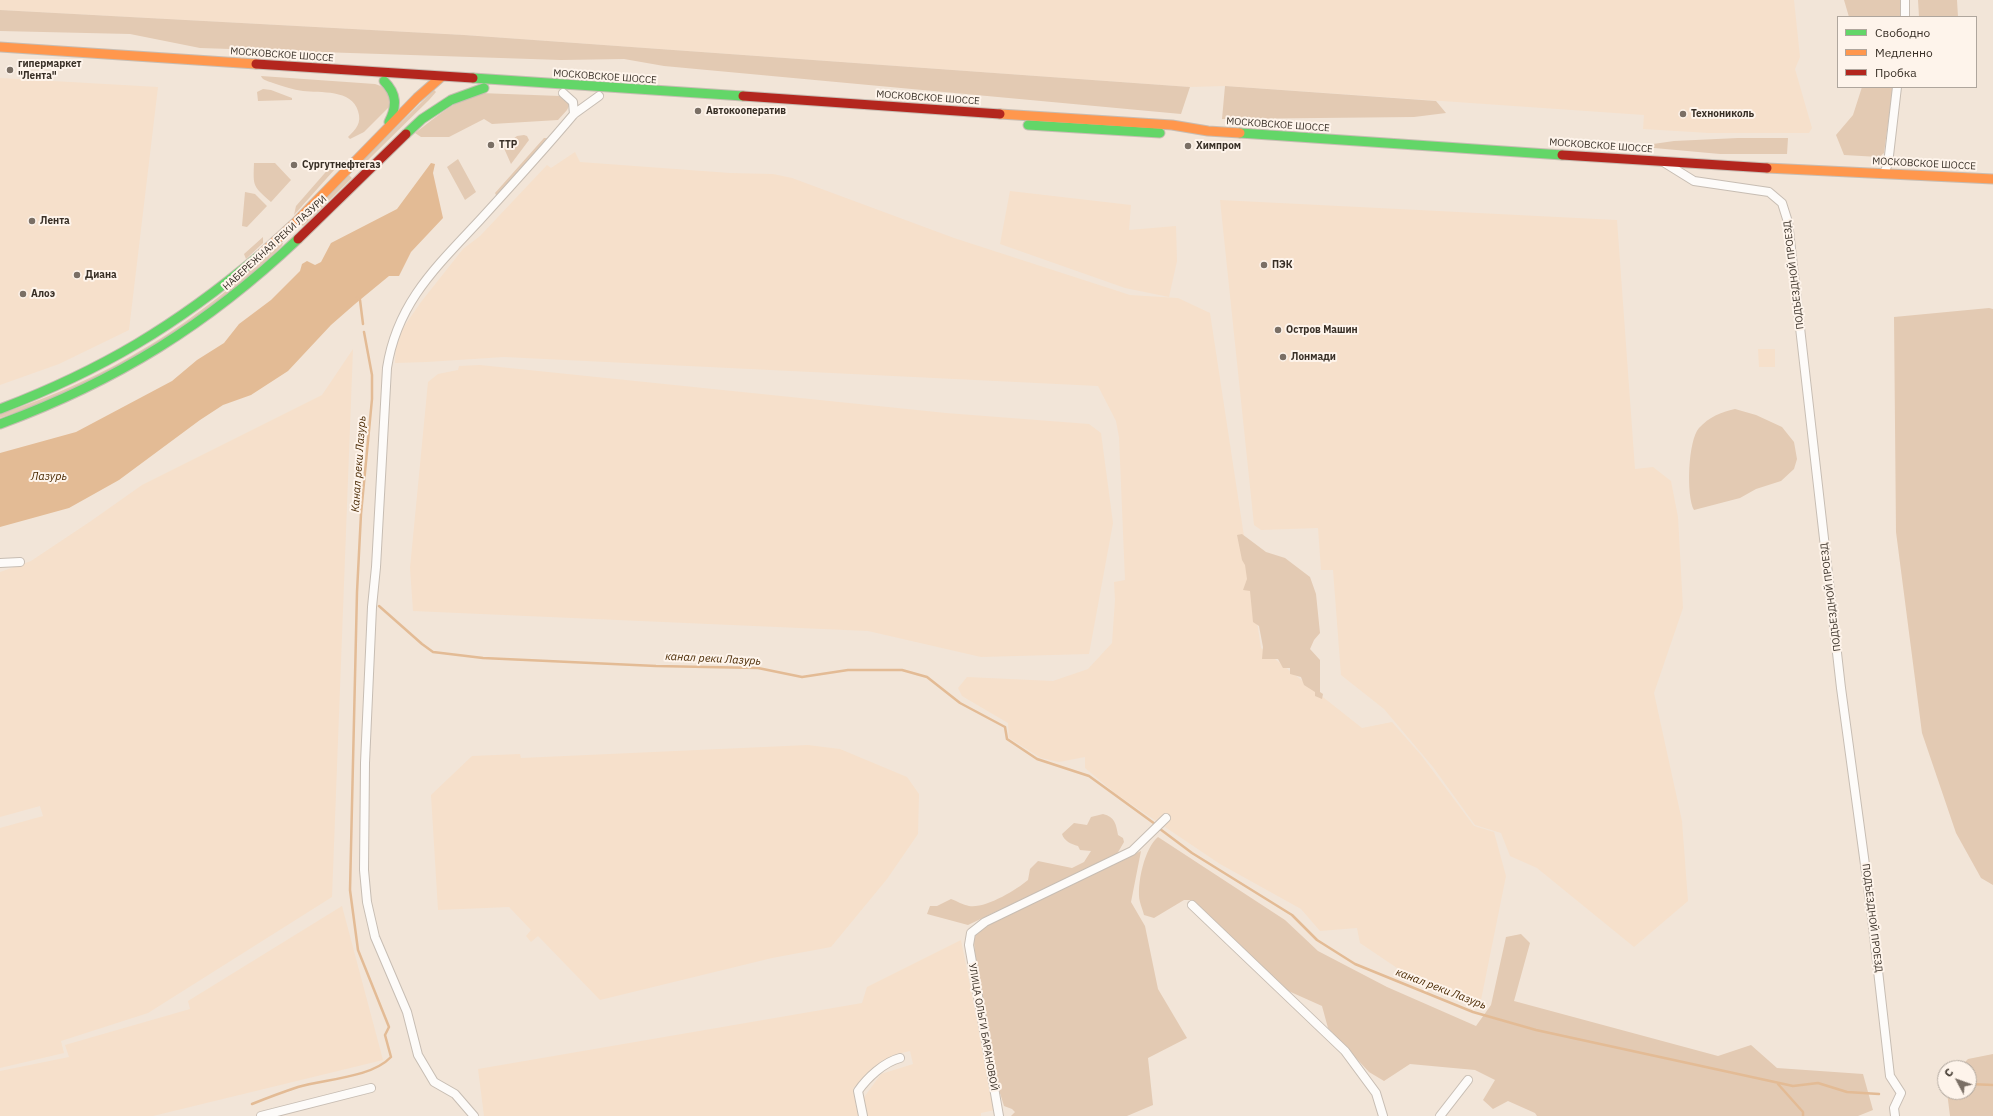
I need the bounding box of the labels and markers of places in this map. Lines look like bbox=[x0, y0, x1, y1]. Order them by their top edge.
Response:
place label: гипермаркет "Лента" bbox=[18, 58, 82, 82]
marker: гипермаркет "Лента" bbox=[5, 65, 15, 75]
place label: Автокооператив bbox=[706, 105, 786, 117]
marker: Автокооператив bbox=[693, 106, 703, 116]
place label: Технониколь bbox=[1691, 108, 1754, 120]
marker: Технониколь bbox=[1678, 109, 1688, 119]
place label: ТТР bbox=[499, 139, 517, 151]
marker: ТТР bbox=[486, 140, 496, 150]
place label: Химпром bbox=[1196, 140, 1241, 152]
marker: Химпром bbox=[1183, 141, 1193, 151]
place label: Сургутнефтегаз bbox=[302, 159, 381, 171]
marker: Сургутнефтегаз bbox=[289, 160, 299, 170]
place label: Лента bbox=[40, 215, 70, 227]
marker: Лента bbox=[27, 216, 37, 226]
place label: ПЭК bbox=[1272, 259, 1293, 271]
marker: ПЭК bbox=[1259, 260, 1269, 270]
place label: Диана bbox=[85, 269, 117, 281]
marker: Диана bbox=[72, 270, 82, 280]
place label: Алоэ bbox=[31, 288, 55, 300]
marker: Алоэ bbox=[18, 289, 28, 299]
place label: Остров Машин bbox=[1286, 324, 1358, 336]
marker: Остров Машин bbox=[1273, 325, 1283, 335]
place label: Лонмади bbox=[1291, 351, 1336, 363]
marker: Лонмади bbox=[1278, 352, 1288, 362]

